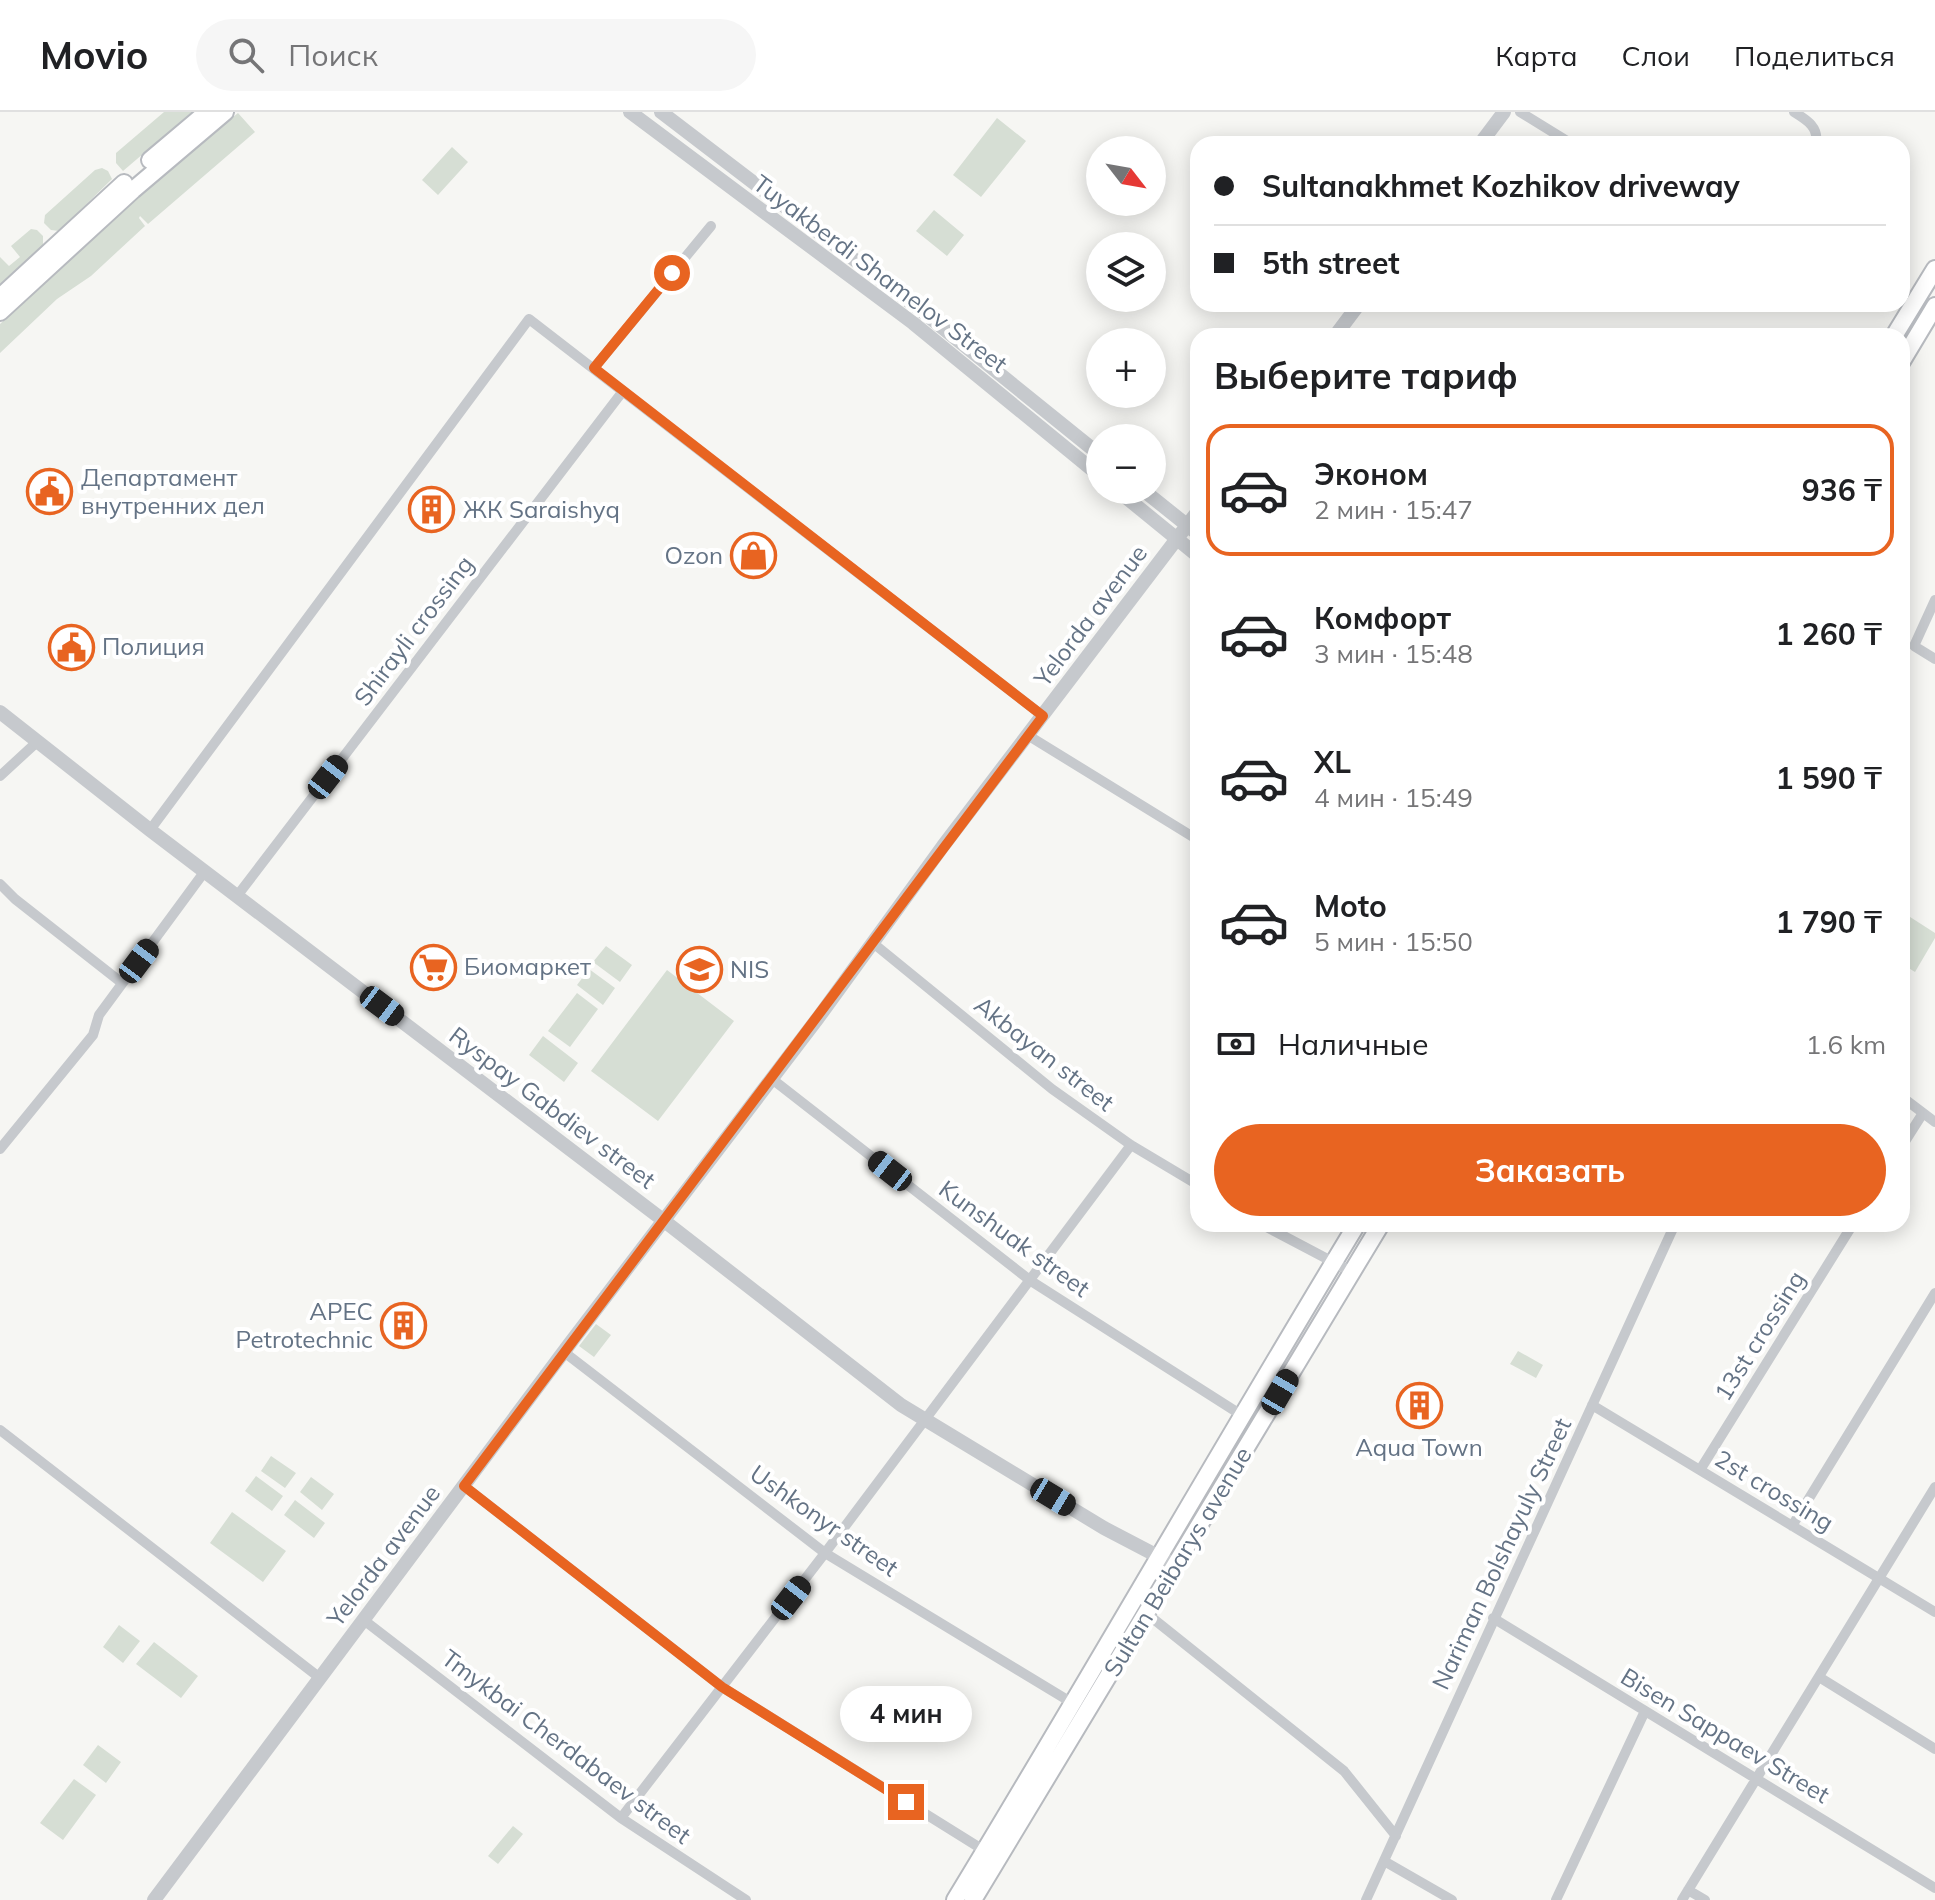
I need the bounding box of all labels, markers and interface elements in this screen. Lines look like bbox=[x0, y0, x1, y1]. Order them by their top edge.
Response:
search box bbox=[196, 19, 756, 91]
text: Movio bbox=[40, 31, 148, 79]
icon: search bbox=[224, 33, 268, 77]
text: Поиск bbox=[288, 36, 378, 74]
text: Карта bbox=[1495, 38, 1578, 73]
text: Слои bbox=[1622, 38, 1690, 73]
text: Поделиться bbox=[1734, 38, 1895, 73]
north arrow bbox=[1086, 136, 1166, 216]
map controls bbox=[1086, 136, 1166, 504]
text: Sultanakhmet Kozhikov driveway bbox=[1262, 167, 1740, 205]
street label: Tuyakberdi Shamelov Street bbox=[748, 168, 1014, 379]
button: layers bbox=[1086, 232, 1166, 312]
text: 5th street bbox=[1262, 244, 1400, 282]
route start bbox=[654, 255, 690, 291]
button: + bbox=[1086, 328, 1166, 408]
text: Выберите тариф bbox=[1214, 353, 1518, 398]
button: − bbox=[1086, 424, 1166, 504]
icon: car bbox=[1218, 454, 1290, 526]
text: Эконом bbox=[1314, 455, 1428, 493]
place label: Департамент внутренних дел bbox=[81, 462, 265, 520]
public building icon: Департамент внутренних дел bbox=[26, 468, 74, 516]
text: 936 ₸ bbox=[1802, 471, 1882, 509]
building icon: ЖК Saraishyq bbox=[408, 486, 456, 534]
text: 2 мин · 15:47 bbox=[1314, 493, 1473, 526]
place label: ЖК Saraishyq bbox=[463, 494, 620, 524]
shop icon: Ozon bbox=[730, 532, 778, 580]
street label: Yelorda avenue bbox=[1027, 539, 1153, 693]
place label: Ozon bbox=[664, 540, 723, 570]
street label: Shirayli crossing bbox=[347, 549, 479, 711]
icon: car bbox=[1218, 598, 1290, 670]
text: Комфорт bbox=[1314, 599, 1451, 637]
text: 1 260 ₸ bbox=[1776, 615, 1882, 653]
public building icon: Полиция bbox=[47, 623, 95, 671]
place label: Полиция bbox=[102, 631, 205, 661]
text: 3 мин · 15:48 bbox=[1314, 637, 1473, 670]
icon: car bbox=[1218, 742, 1290, 814]
text: XL bbox=[1314, 743, 1351, 781]
car bbox=[304, 751, 352, 803]
text: 1 590 ₸ bbox=[1776, 759, 1882, 797]
text: 4 мин · 15:49 bbox=[1314, 781, 1473, 814]
icon: car bbox=[1218, 886, 1290, 958]
text: Moto bbox=[1314, 887, 1387, 925]
text: 1 790 ₸ bbox=[1776, 903, 1882, 941]
text: 5 мин · 15:50 bbox=[1314, 925, 1473, 958]
car bbox=[115, 935, 163, 987]
supermarket icon: Биомаркет bbox=[409, 943, 457, 991]
school or university icon: NIS bbox=[675, 946, 723, 994]
place label: Биомаркет bbox=[464, 951, 591, 981]
place label: NIS bbox=[730, 954, 769, 984]
car bbox=[356, 982, 408, 1030]
street label: Akbayan street bbox=[969, 989, 1120, 1117]
street label: Ryspay Gabdiev street bbox=[444, 1020, 662, 1195]
icon: cash bbox=[1214, 1022, 1258, 1066]
text: Наличные bbox=[1278, 1025, 1429, 1063]
text: 1.6 km bbox=[1806, 1028, 1886, 1061]
button: Заказать bbox=[1214, 1124, 1886, 1216]
car bbox=[864, 1147, 916, 1195]
street label: Kunshuak street bbox=[933, 1173, 1096, 1303]
street label: 13st crossing bbox=[1707, 1265, 1811, 1406]
place label: APEC Petrotechnic bbox=[235, 1296, 373, 1354]
building icon: APEC Petrotechnic bbox=[380, 1302, 428, 1350]
car bbox=[1258, 1365, 1302, 1419]
building icon: Aqua Town bbox=[1395, 1382, 1443, 1430]
street label: Nariman Bolshayuly Street bbox=[1425, 1413, 1577, 1694]
place label: Aqua Town bbox=[1355, 1432, 1483, 1462]
street label: Sultan Beibarys avenue bbox=[1097, 1441, 1258, 1682]
street label: 2st crossing bbox=[1710, 1443, 1839, 1537]
street label: Ushkonyr street bbox=[745, 1458, 905, 1582]
car bbox=[1026, 1474, 1080, 1520]
street label: Yelorda avenue bbox=[320, 1479, 446, 1633]
car bbox=[767, 1572, 815, 1624]
street label: Tmykbai Cherdabaev street bbox=[436, 1643, 697, 1850]
street label: Bisen Sappaev Street bbox=[1616, 1661, 1835, 1809]
callout: 4 мин bbox=[840, 1686, 972, 1742]
text: 4 мин bbox=[870, 1697, 942, 1730]
route end bbox=[888, 1784, 924, 1820]

